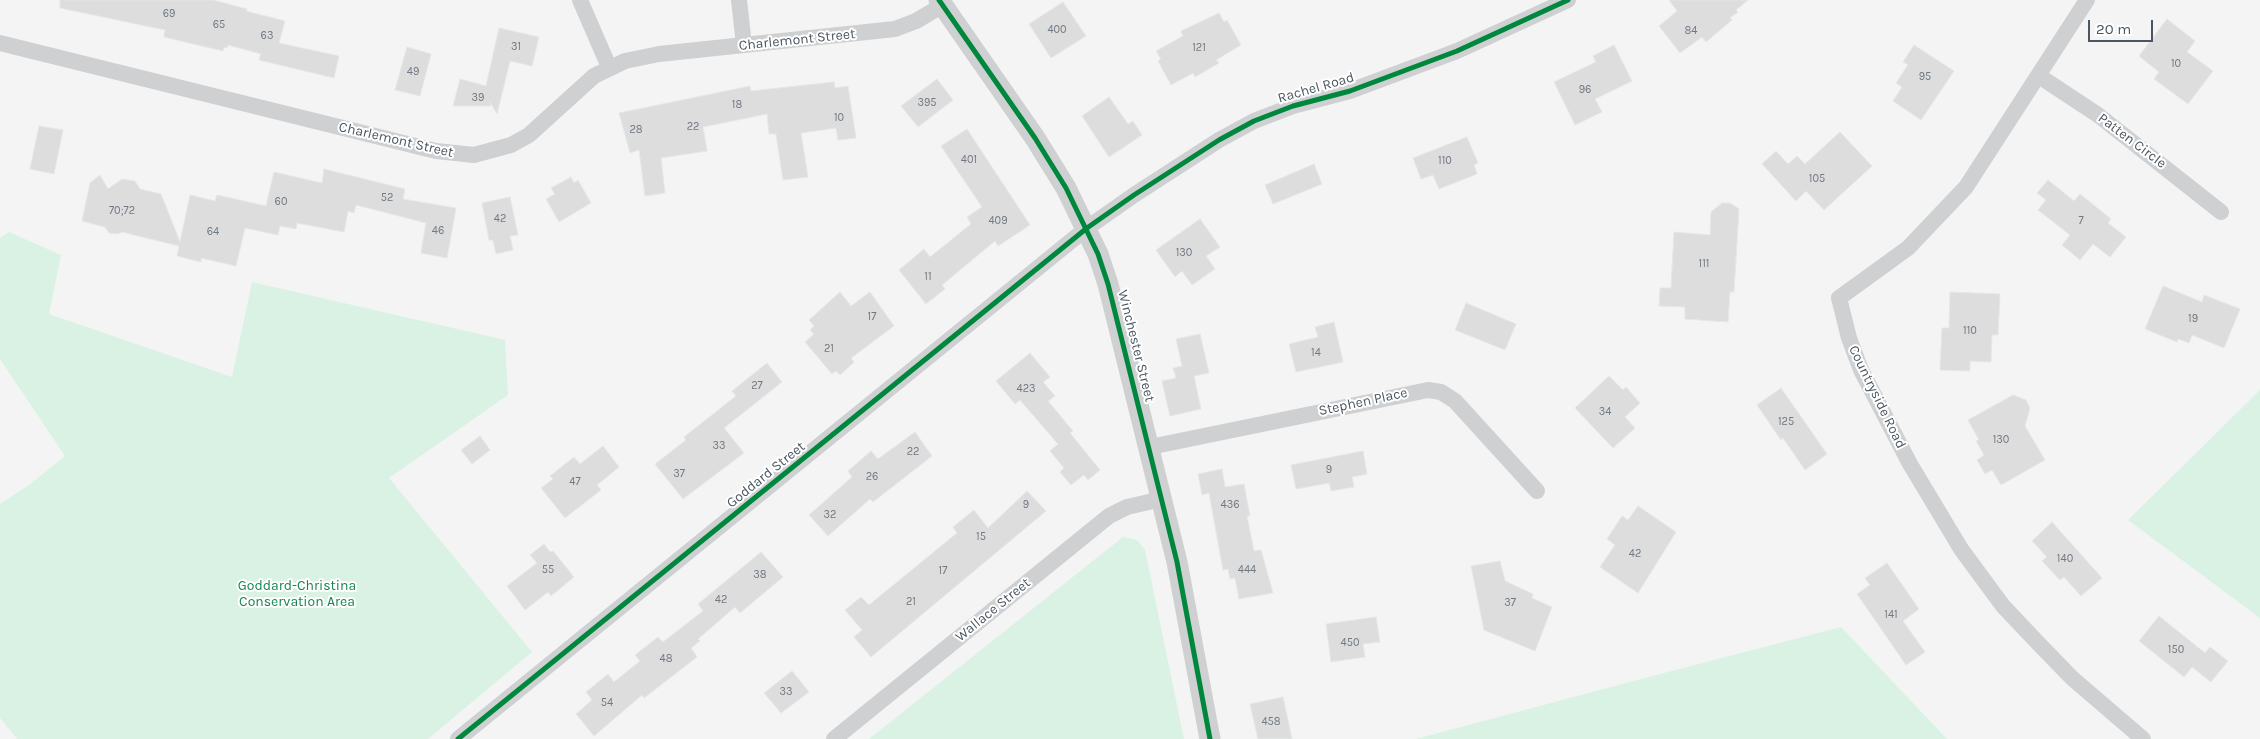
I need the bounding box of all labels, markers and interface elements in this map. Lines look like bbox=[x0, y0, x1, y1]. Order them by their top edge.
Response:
house number: 69 bbox=[163, 7, 175, 21]
scale bar bbox=[2090, 10, 2155, 42]
house number: 65 bbox=[213, 18, 225, 32]
text: 20 m bbox=[2096, 20, 2131, 38]
house number: 400 bbox=[1047, 23, 1067, 37]
house number: 84 bbox=[1685, 24, 1697, 38]
street label: Charlemont Street bbox=[738, 26, 856, 54]
house number: 63 bbox=[261, 29, 273, 43]
house number: 31 bbox=[511, 40, 521, 54]
house number: 121 bbox=[1192, 41, 1206, 55]
house number: 10 bbox=[2171, 57, 2181, 71]
house number: 49 bbox=[407, 65, 419, 79]
street label: Rachel Road bbox=[1276, 69, 1356, 107]
house number: 95 bbox=[1919, 70, 1931, 84]
house number: 96 bbox=[1579, 83, 1591, 97]
house number: 39 bbox=[472, 91, 484, 105]
house number: 395 bbox=[917, 96, 937, 110]
house number: 18 bbox=[732, 98, 742, 112]
street label: Patten Circle bbox=[2095, 110, 2169, 172]
house number: 10 bbox=[834, 111, 844, 125]
street label: Charlemont Street bbox=[337, 119, 455, 161]
house number: 22 bbox=[687, 120, 699, 134]
house number: 28 bbox=[629, 123, 643, 137]
house number: 401 bbox=[961, 153, 977, 167]
house number: 110 bbox=[1438, 154, 1452, 168]
house number: 105 bbox=[1809, 172, 1825, 186]
house number: 52 bbox=[381, 191, 393, 205]
house number: 60 bbox=[275, 195, 287, 209]
house number: 70;72 bbox=[109, 204, 135, 218]
house number: 42 bbox=[494, 212, 506, 226]
house number: 409 bbox=[988, 214, 1008, 228]
house number: 7 bbox=[2078, 214, 2084, 228]
house number: 46 bbox=[432, 224, 444, 238]
house number: 64 bbox=[207, 225, 219, 239]
house number: 130 bbox=[1176, 246, 1192, 260]
house number: 111 bbox=[1699, 257, 1709, 271]
house number: 11 bbox=[924, 270, 932, 284]
street label: Winchester Street bbox=[1114, 288, 1158, 404]
house number: 17 bbox=[868, 310, 876, 324]
house number: 19 bbox=[2188, 312, 2198, 326]
house number: 110 bbox=[1963, 324, 1977, 338]
house number: 21 bbox=[824, 342, 834, 356]
street label: Countryside Road bbox=[1845, 343, 1909, 451]
house number: 14 bbox=[1311, 346, 1321, 360]
house number: 27 bbox=[751, 379, 763, 393]
house number: 423 bbox=[1016, 382, 1036, 396]
street label: Stephen Place bbox=[1317, 384, 1409, 420]
house number: 34 bbox=[1599, 405, 1611, 419]
house number: 125 bbox=[1778, 415, 1794, 429]
house number: 130 bbox=[1993, 433, 2009, 447]
street label: Goddard Street bbox=[723, 438, 809, 512]
house number: 33 bbox=[713, 439, 725, 453]
house number: 22 bbox=[907, 445, 919, 459]
house number: 9 bbox=[1326, 463, 1332, 477]
house number: 37 bbox=[673, 467, 685, 481]
house number: 26 bbox=[866, 470, 878, 484]
house number: 47 bbox=[569, 475, 581, 489]
house number: 9 bbox=[1023, 498, 1029, 512]
house number: 436 bbox=[1221, 498, 1239, 512]
house number: 32 bbox=[824, 508, 836, 522]
house number: 15 bbox=[976, 530, 986, 544]
house number: 42 bbox=[1629, 547, 1641, 561]
house number: 140 bbox=[2057, 552, 2073, 566]
house number: 55 bbox=[542, 563, 554, 577]
house number: 444 bbox=[1238, 563, 1256, 577]
house number: 17 bbox=[939, 564, 947, 578]
house number: 38 bbox=[753, 568, 767, 582]
street label: Wallace Street bbox=[952, 575, 1034, 645]
park label: Goddard-Christina Conservation Area bbox=[238, 578, 356, 610]
house number: 42 bbox=[715, 593, 727, 607]
house number: 21 bbox=[906, 595, 916, 609]
house number: 37 bbox=[1504, 596, 1516, 610]
house number: 141 bbox=[1884, 608, 1898, 622]
house number: 450 bbox=[1341, 636, 1359, 650]
house number: 150 bbox=[2168, 643, 2184, 657]
house number: 48 bbox=[660, 652, 672, 666]
house number: 33 bbox=[780, 685, 792, 699]
house number: 54 bbox=[601, 696, 613, 710]
house number: 458 bbox=[1261, 715, 1281, 729]

